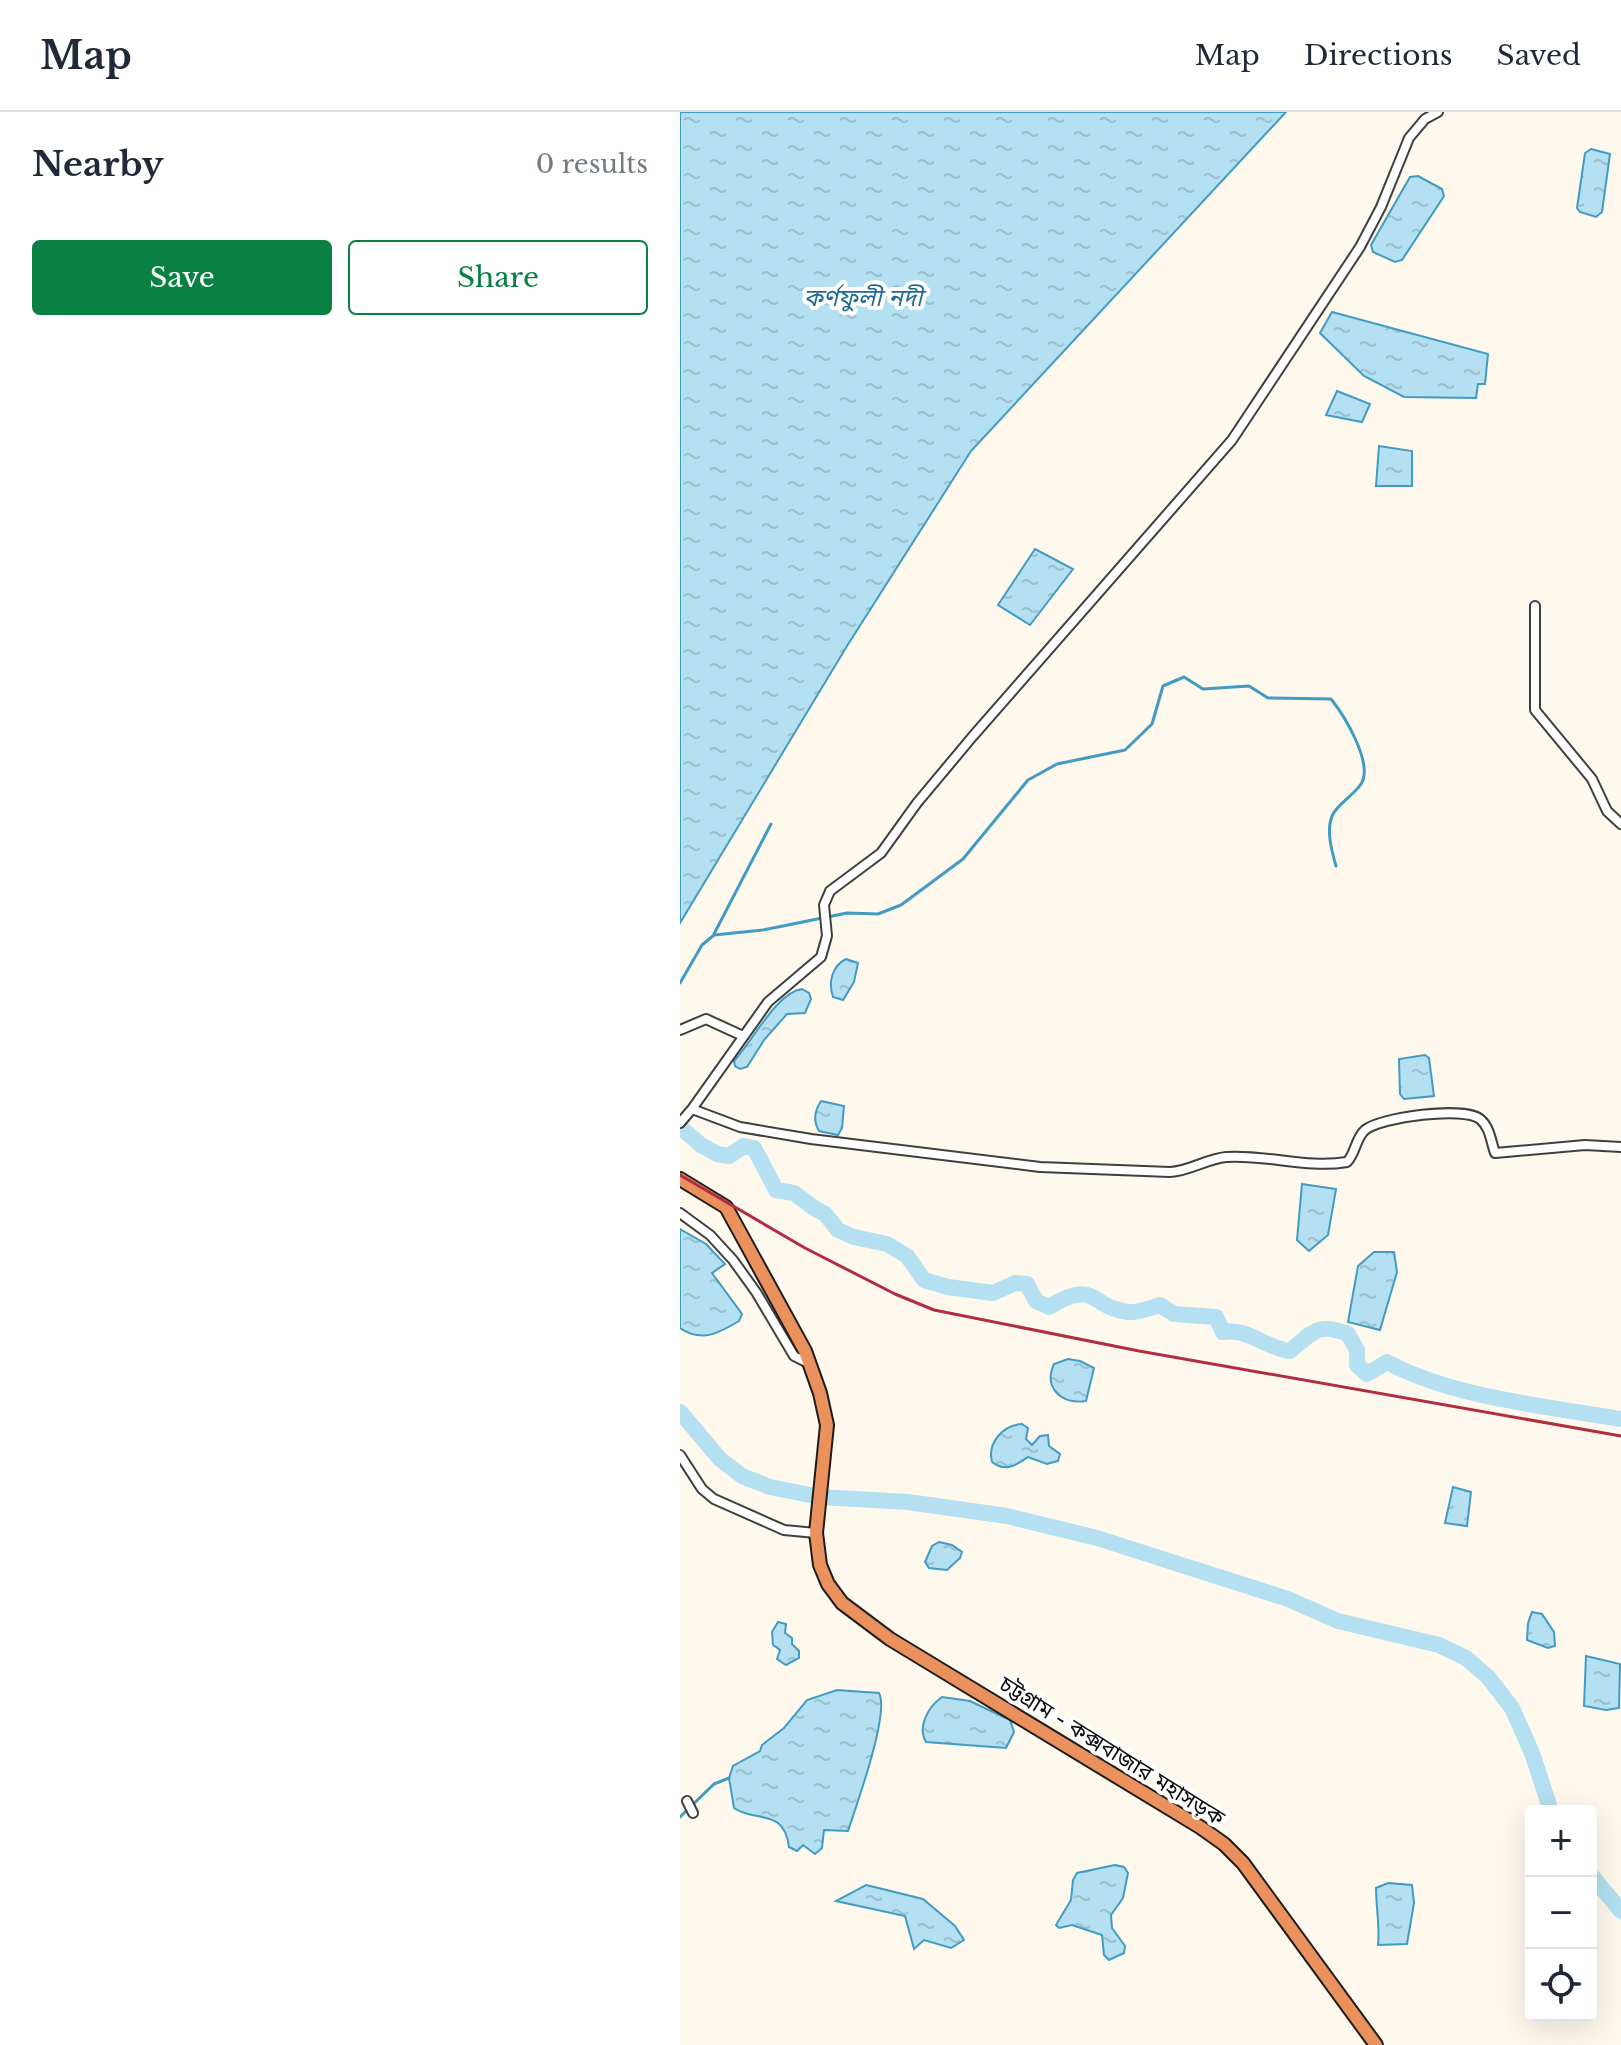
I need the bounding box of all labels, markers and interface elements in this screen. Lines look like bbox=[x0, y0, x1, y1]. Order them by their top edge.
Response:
text: Map bbox=[40, 32, 132, 79]
text: Map bbox=[1195, 38, 1260, 73]
text: Directions bbox=[1304, 38, 1453, 73]
text: Saved bbox=[1497, 38, 1581, 73]
text: Nearby bbox=[32, 143, 164, 185]
text: 0 results bbox=[536, 148, 648, 180]
button: Save bbox=[32, 240, 332, 315]
button: Share bbox=[348, 240, 648, 315]
water label: কর্ণফুলী নদী bbox=[804, 283, 927, 312]
street label: চট্টগ্রাম - কক্সবাজার মহাসড়ক bbox=[994, 1670, 1230, 1832]
map controls bbox=[1525, 1805, 1597, 2021]
button: + bbox=[1525, 1805, 1597, 1877]
button: − bbox=[1525, 1877, 1597, 1949]
button: locate bbox=[1525, 1949, 1597, 2021]

